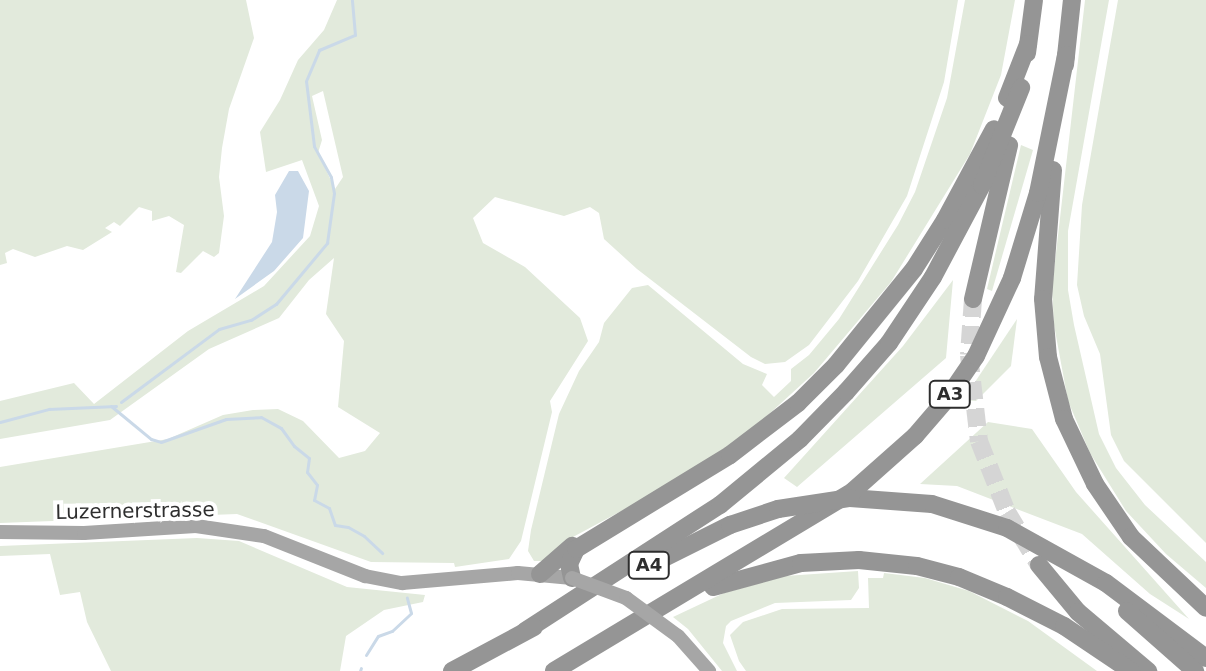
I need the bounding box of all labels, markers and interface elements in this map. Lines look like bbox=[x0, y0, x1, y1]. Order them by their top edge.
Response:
road number: A3 bbox=[928, 380, 972, 408]
street label: Luzernerstrasse bbox=[55, 498, 215, 524]
road number: A4 bbox=[627, 551, 671, 579]

